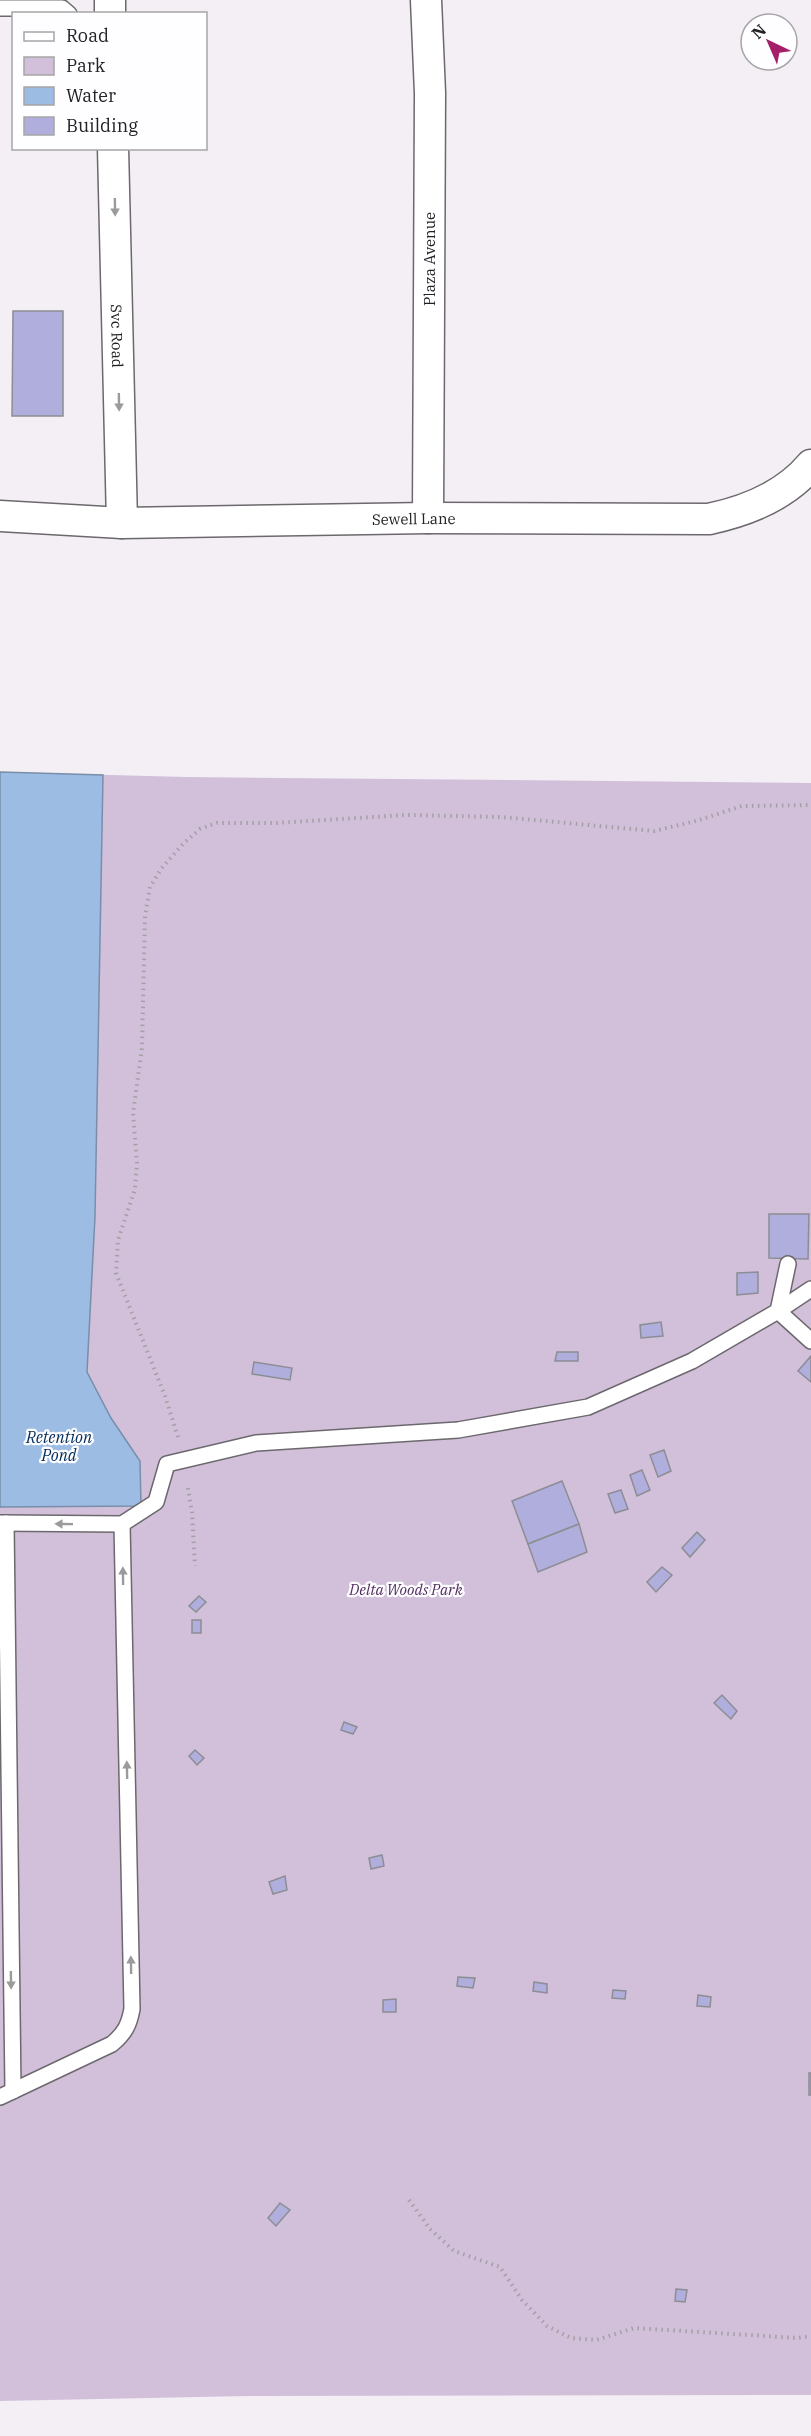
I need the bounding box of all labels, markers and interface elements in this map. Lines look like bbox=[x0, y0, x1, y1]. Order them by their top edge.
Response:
legend bbox=[12, 12, 207, 150]
north arrow bbox=[739, 12, 799, 72]
text: N bbox=[747, 20, 770, 43]
text: Road bbox=[66, 24, 109, 47]
text: Park bbox=[66, 54, 106, 77]
text: Water bbox=[66, 84, 116, 107]
text: Building bbox=[66, 114, 138, 137]
one-way arrow bbox=[110, 197, 119, 216]
street label: Plaza Avenue bbox=[420, 212, 439, 306]
street label: Svc Road bbox=[107, 304, 128, 368]
one-way arrow bbox=[114, 392, 124, 411]
street label: Sewell Lane bbox=[372, 508, 456, 528]
water label: Retention Pond bbox=[25, 1427, 92, 1465]
one-way arrow bbox=[54, 1519, 73, 1528]
one-way arrow bbox=[118, 1566, 128, 1585]
park label: Delta Woods Park bbox=[348, 1580, 463, 1599]
one-way arrow bbox=[122, 1761, 132, 1780]
one-way arrow bbox=[126, 1956, 136, 1975]
one-way arrow bbox=[6, 1971, 16, 1990]

